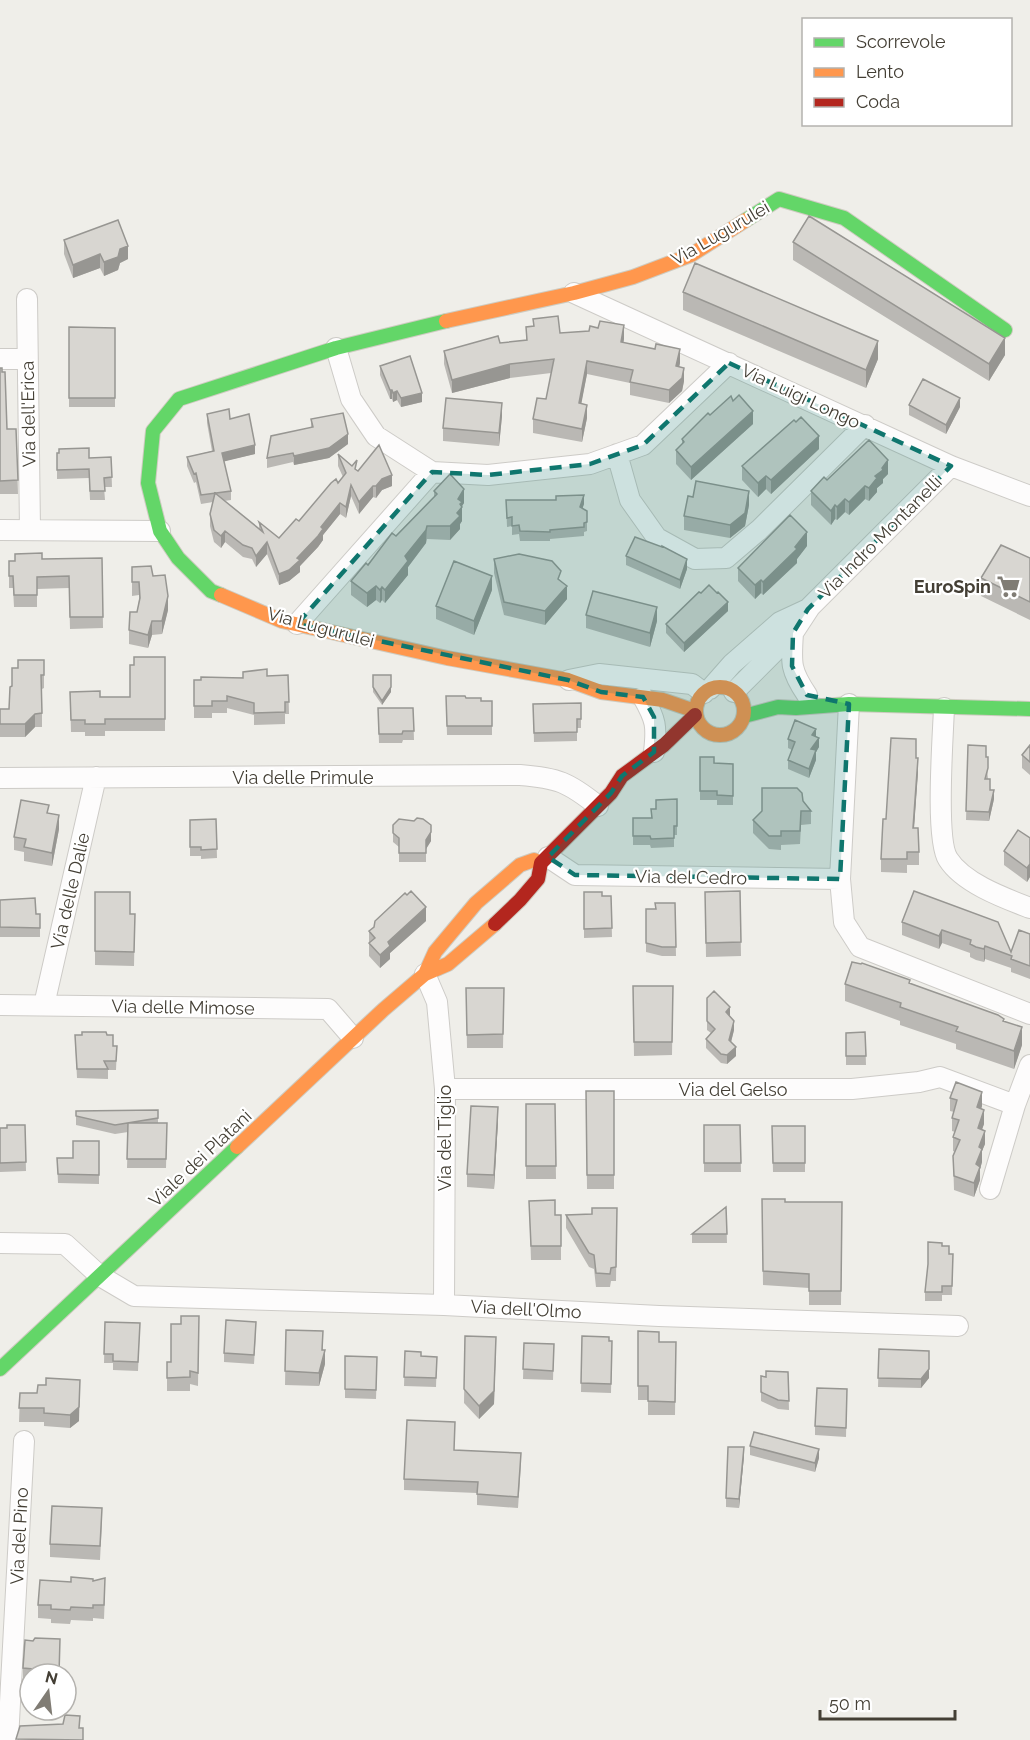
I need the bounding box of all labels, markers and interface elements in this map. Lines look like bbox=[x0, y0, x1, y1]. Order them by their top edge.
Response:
legend bbox=[802, 18, 1012, 126]
text: Scorrevole bbox=[856, 31, 946, 52]
text: Lento bbox=[856, 61, 904, 82]
text: Coda bbox=[856, 91, 900, 112]
street label: Via Lugurulei bbox=[667, 196, 773, 270]
street label: Via Luigi Longo bbox=[738, 359, 864, 433]
street label: Via dell'Erica bbox=[17, 361, 39, 467]
street label: Via Indro Montanelli bbox=[814, 471, 946, 603]
supermarket icon: EuroSpin bbox=[996, 573, 1022, 599]
place label: EuroSpin bbox=[914, 576, 991, 597]
street label: Via Lugurulei bbox=[265, 603, 377, 651]
street label: Via delle Primule bbox=[232, 767, 374, 788]
street label: Via delle Dalie bbox=[46, 830, 94, 951]
street label: Via del Cedro bbox=[635, 866, 748, 888]
street label: Via delle Mimose bbox=[111, 995, 255, 1019]
street label: Via del Gelso bbox=[678, 1079, 788, 1100]
street label: Via del Tiglio bbox=[434, 1085, 455, 1191]
street label: Viale dei Platani bbox=[144, 1105, 256, 1211]
street label: Via dell'Olmo bbox=[470, 1296, 582, 1322]
street label: Via del Pino bbox=[6, 1486, 32, 1585]
north arrow bbox=[18, 1662, 78, 1722]
text: N bbox=[43, 1667, 60, 1689]
scale bar bbox=[820, 1683, 955, 1721]
text: 50 m bbox=[829, 1693, 871, 1714]

